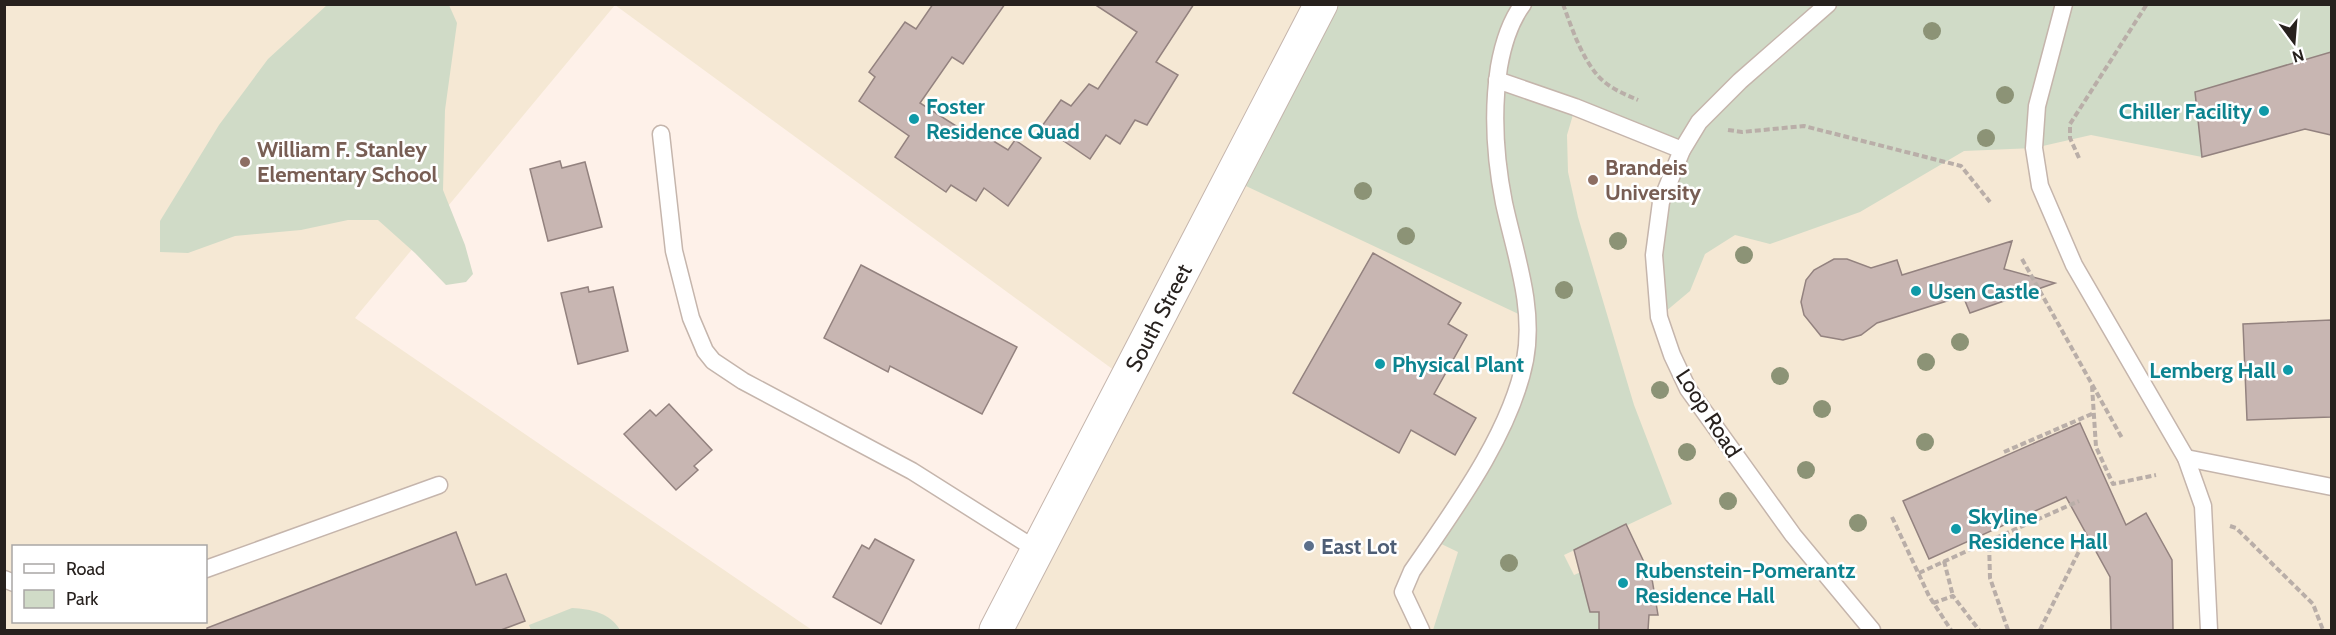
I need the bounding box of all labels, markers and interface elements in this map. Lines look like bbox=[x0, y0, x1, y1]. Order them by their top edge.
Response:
north arrow bbox=[2264, 12, 2324, 72]
text: N bbox=[2290, 45, 2306, 67]
place label: Foster Residence Quad bbox=[926, 93, 1080, 145]
place label: Chiller Facility bbox=[2119, 98, 2252, 125]
marker: Chiller Facility bbox=[2257, 104, 2271, 118]
marker: Foster Residence Quad bbox=[907, 112, 921, 126]
place label: William F. Stanley Elementary School bbox=[257, 136, 437, 188]
place label: Brandeis University bbox=[1605, 154, 1701, 206]
marker: William F. Stanley Elementary School bbox=[238, 155, 252, 169]
marker: Brandeis University bbox=[1586, 173, 1600, 187]
street label: South Street bbox=[1120, 259, 1198, 376]
place label: Usen Castle bbox=[1928, 278, 2039, 305]
marker: Usen Castle bbox=[1909, 284, 1923, 298]
place label: Physical Plant bbox=[1392, 351, 1525, 378]
marker: Physical Plant bbox=[1373, 357, 1387, 371]
place label: Lemberg Hall bbox=[2149, 357, 2276, 384]
marker: Lemberg Hall bbox=[2281, 363, 2295, 377]
street label: Loop Road bbox=[1670, 364, 1747, 463]
place label: Skyline Residence Hall bbox=[1968, 503, 2108, 555]
marker: Skyline Residence Hall bbox=[1949, 522, 1963, 536]
place label: East Lot bbox=[1321, 533, 1398, 560]
marker: East Lot bbox=[1302, 539, 1316, 553]
legend bbox=[12, 545, 207, 623]
place label: Rubenstein-Pomerantz Residence Hall bbox=[1635, 557, 1856, 609]
text: Road bbox=[66, 558, 105, 580]
marker: Rubenstein-Pomerantz Residence Hall bbox=[1616, 576, 1630, 590]
text: Park bbox=[66, 588, 99, 610]

